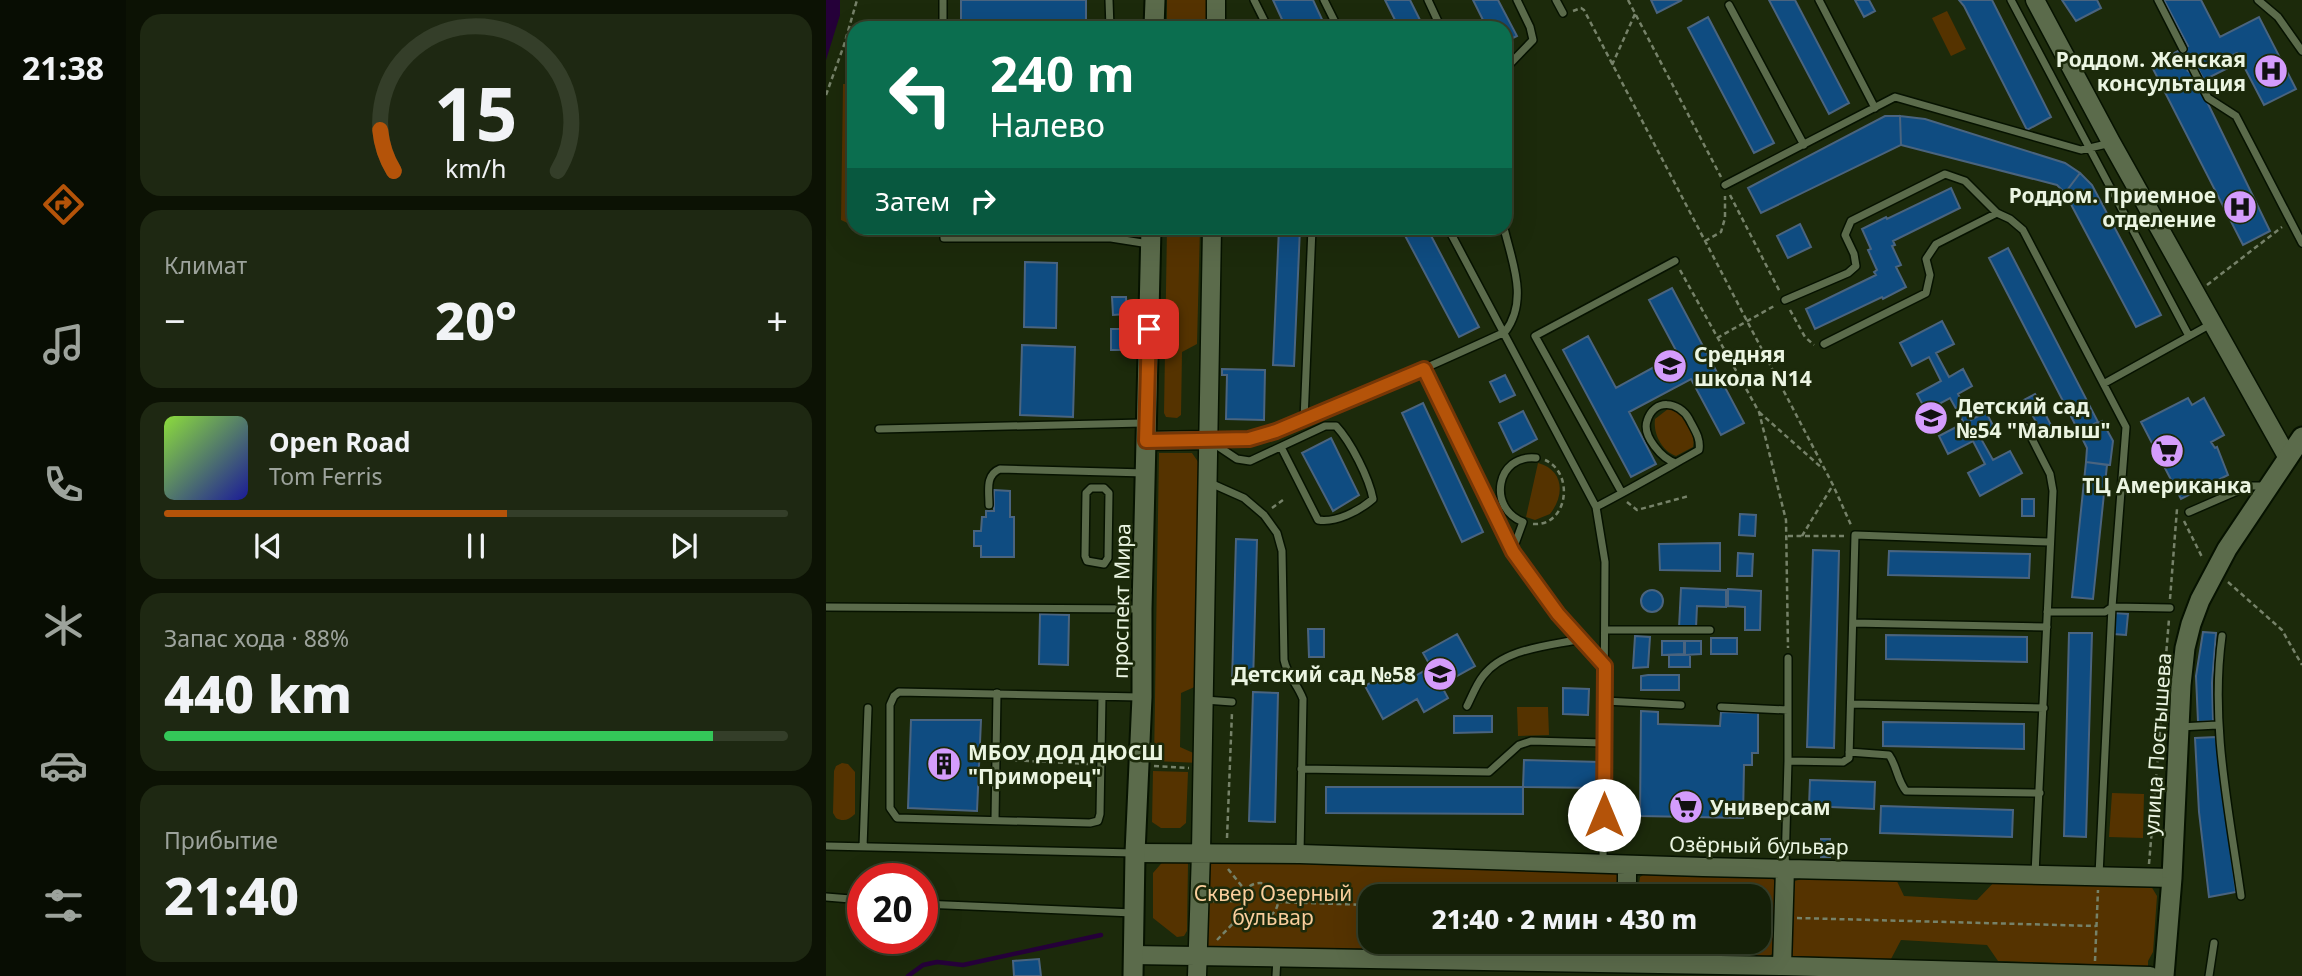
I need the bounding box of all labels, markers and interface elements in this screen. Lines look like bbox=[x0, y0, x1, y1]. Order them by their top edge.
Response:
text: 240 m bbox=[990, 40, 1135, 106]
place label: Роддом. Женская консультация bbox=[2056, 45, 2246, 97]
text: 21:38 bbox=[22, 46, 104, 89]
icon: left bbox=[875, 49, 966, 140]
hospital icon: Роддом. Женская консультация bbox=[2252, 52, 2290, 90]
text: 15 bbox=[434, 63, 518, 162]
text: Налево bbox=[990, 103, 1105, 146]
text: km/h bbox=[445, 151, 507, 185]
icon: directions bbox=[39, 180, 88, 229]
place label: Роддом. Приемное отделение bbox=[2009, 181, 2216, 233]
icon: right bbox=[964, 182, 1002, 220]
text: Затем bbox=[875, 183, 950, 219]
hospital icon: Роддом. Приемное отделение bbox=[2221, 188, 2259, 226]
text: Климат bbox=[164, 249, 247, 281]
text: 20° bbox=[435, 284, 517, 355]
text: − bbox=[164, 294, 186, 346]
text: + bbox=[766, 294, 788, 346]
pin bbox=[1119, 299, 1179, 359]
icon: arrive bbox=[1130, 310, 1168, 348]
icon: music bbox=[39, 320, 88, 369]
place label: Средняя школа N14 bbox=[1694, 340, 1812, 392]
school or university icon: Средняя школа N14 bbox=[1651, 347, 1689, 385]
place label: Детский сад №54 "Малыш" bbox=[1956, 392, 2111, 444]
school or university icon: Детский сад №54 "Малыш" bbox=[1912, 399, 1950, 437]
text: Open Road bbox=[269, 424, 411, 460]
supermarket icon: ТЦ Американка bbox=[2148, 432, 2186, 470]
icon: phone bbox=[39, 460, 88, 509]
text: Tom Ferris bbox=[269, 460, 382, 492]
place label: ТЦ Американка bbox=[2082, 471, 2252, 499]
street label: проспект Мира bbox=[1106, 523, 1136, 679]
icon: previous bbox=[249, 527, 287, 565]
icon: pause bbox=[457, 527, 495, 565]
icon: next bbox=[665, 527, 703, 565]
icon: climate bbox=[39, 601, 88, 650]
text: Запас хода · 88% bbox=[164, 622, 349, 654]
street label: улица Постышева bbox=[2137, 652, 2177, 836]
school or university icon: Детский сад №58 bbox=[1421, 655, 1459, 693]
text: 440 km bbox=[164, 657, 352, 728]
place label: Детский сад №58 bbox=[1232, 660, 1416, 688]
place label: МБОУ ДОД ДЮСШ "Приморец" bbox=[968, 738, 1164, 790]
icon: car bbox=[39, 741, 88, 790]
building icon: МБОУ ДОД ДЮСШ "Приморец" bbox=[925, 745, 963, 783]
position arrow bbox=[1567, 778, 1641, 852]
supermarket icon: Универсам bbox=[1667, 788, 1705, 826]
place label: Универсам bbox=[1710, 793, 1830, 821]
text: Прибытие bbox=[164, 824, 278, 856]
street label: Озёрный бульвар bbox=[1669, 829, 1849, 861]
text: 21:40 bbox=[164, 859, 299, 930]
speed limit sign: 20 bbox=[847, 863, 938, 954]
park label: Сквер Озерный бульвар bbox=[1194, 879, 1352, 931]
icon: filters bbox=[39, 881, 88, 930]
text: 21:40 · 2 мин · 430 m bbox=[1432, 901, 1697, 937]

